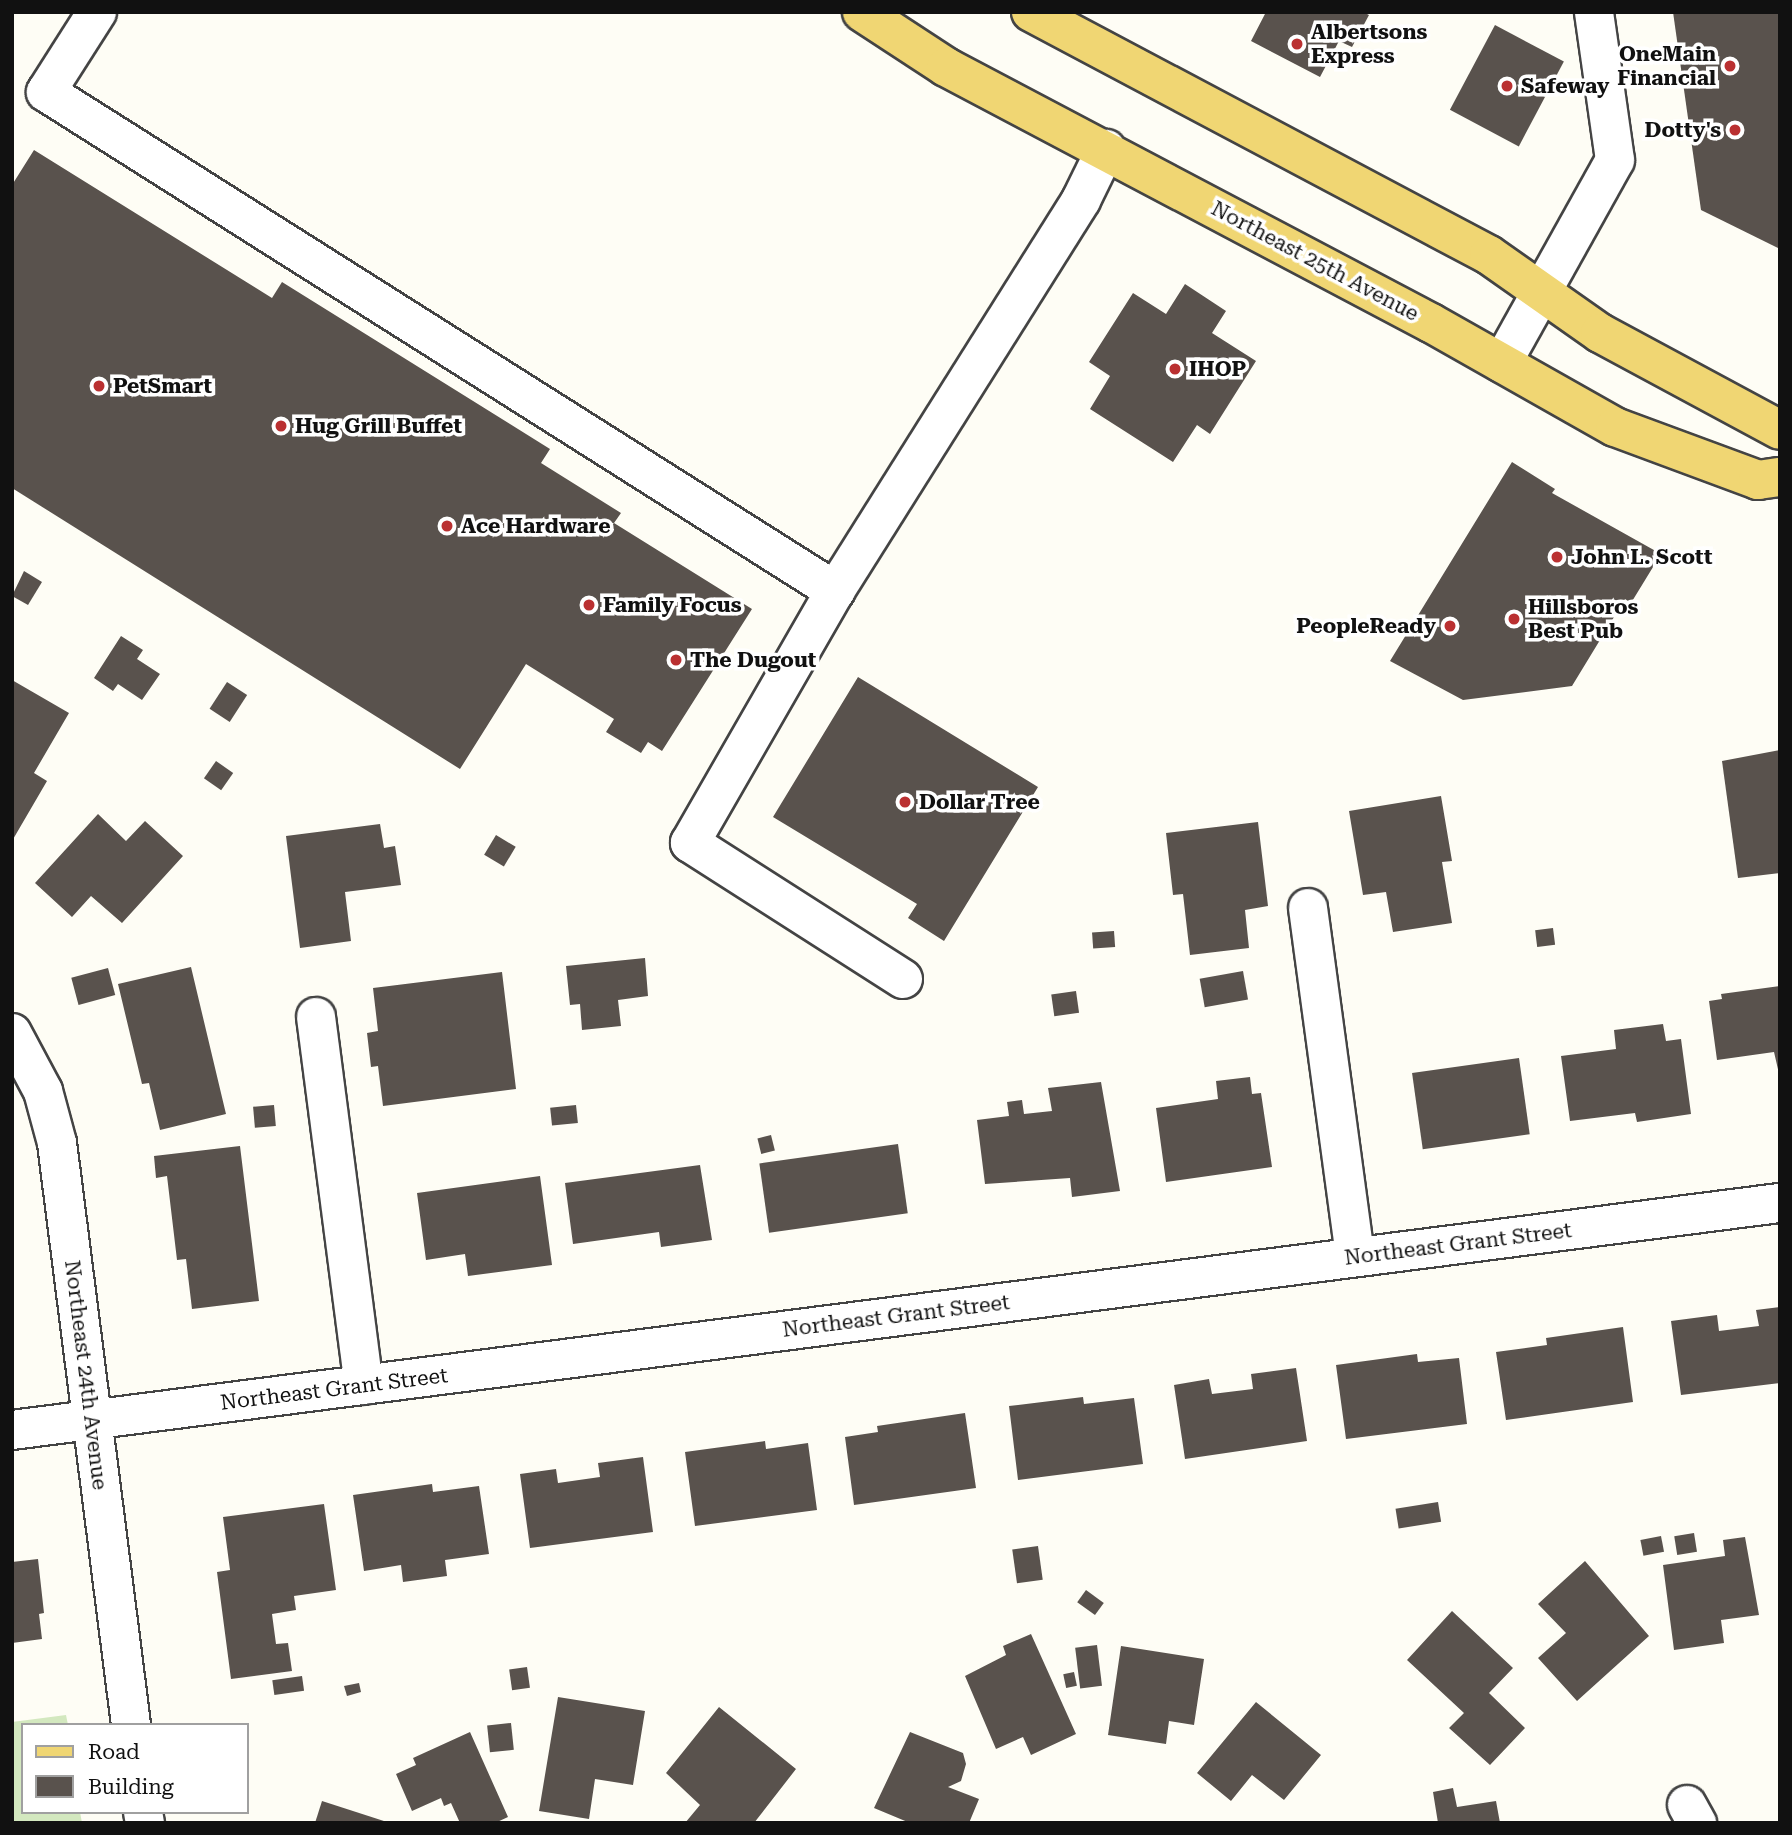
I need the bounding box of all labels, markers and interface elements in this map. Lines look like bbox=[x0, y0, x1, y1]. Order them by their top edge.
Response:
place label: Albertsons Express bbox=[1311, 19, 1427, 69]
marker: Albertsons Express bbox=[1289, 36, 1305, 52]
place label: OneMain Financial bbox=[1617, 41, 1716, 91]
marker: OneMain Financial bbox=[1722, 58, 1738, 74]
place label: Safeway bbox=[1521, 73, 1609, 99]
marker: Safeway bbox=[1499, 78, 1515, 94]
place label: Dotty's bbox=[1645, 117, 1721, 143]
marker: Dotty's bbox=[1727, 122, 1743, 138]
street label: Northeast 25th Avenue bbox=[1207, 196, 1423, 326]
place label: IHOP bbox=[1189, 356, 1246, 382]
marker: IHOP bbox=[1167, 361, 1183, 377]
place label: PetSmart bbox=[113, 373, 212, 399]
marker: PetSmart bbox=[91, 378, 107, 394]
place label: Hug Grill Buffet bbox=[295, 413, 462, 439]
marker: Hug Grill Buffet bbox=[273, 418, 289, 434]
place label: Ace Hardware bbox=[461, 513, 610, 539]
marker: Ace Hardware bbox=[439, 518, 455, 534]
place label: John L. Scott bbox=[1571, 544, 1712, 570]
marker: John L. Scott bbox=[1549, 549, 1565, 565]
place label: Family Focus bbox=[603, 592, 742, 618]
place label: Hillsboros Best Pub bbox=[1528, 594, 1638, 644]
marker: Family Focus bbox=[581, 597, 597, 613]
marker: Hillsboros Best Pub bbox=[1506, 611, 1522, 627]
place label: PeopleReady bbox=[1296, 613, 1436, 639]
marker: PeopleReady bbox=[1442, 618, 1458, 634]
place label: The Dugout bbox=[690, 647, 816, 673]
marker: The Dugout bbox=[668, 652, 684, 668]
place label: Dollar Tree bbox=[919, 789, 1040, 815]
marker: Dollar Tree bbox=[897, 794, 913, 810]
street label: Northeast Grant Street bbox=[1343, 1218, 1573, 1270]
street label: Northeast 24th Avenue bbox=[59, 1259, 113, 1491]
street label: Northeast Grant Street bbox=[781, 1290, 1011, 1342]
street label: Northeast Grant Street bbox=[219, 1363, 449, 1415]
legend bbox=[21, 1723, 248, 1814]
text: Road bbox=[88, 1740, 140, 1764]
text: Building bbox=[88, 1775, 174, 1799]

